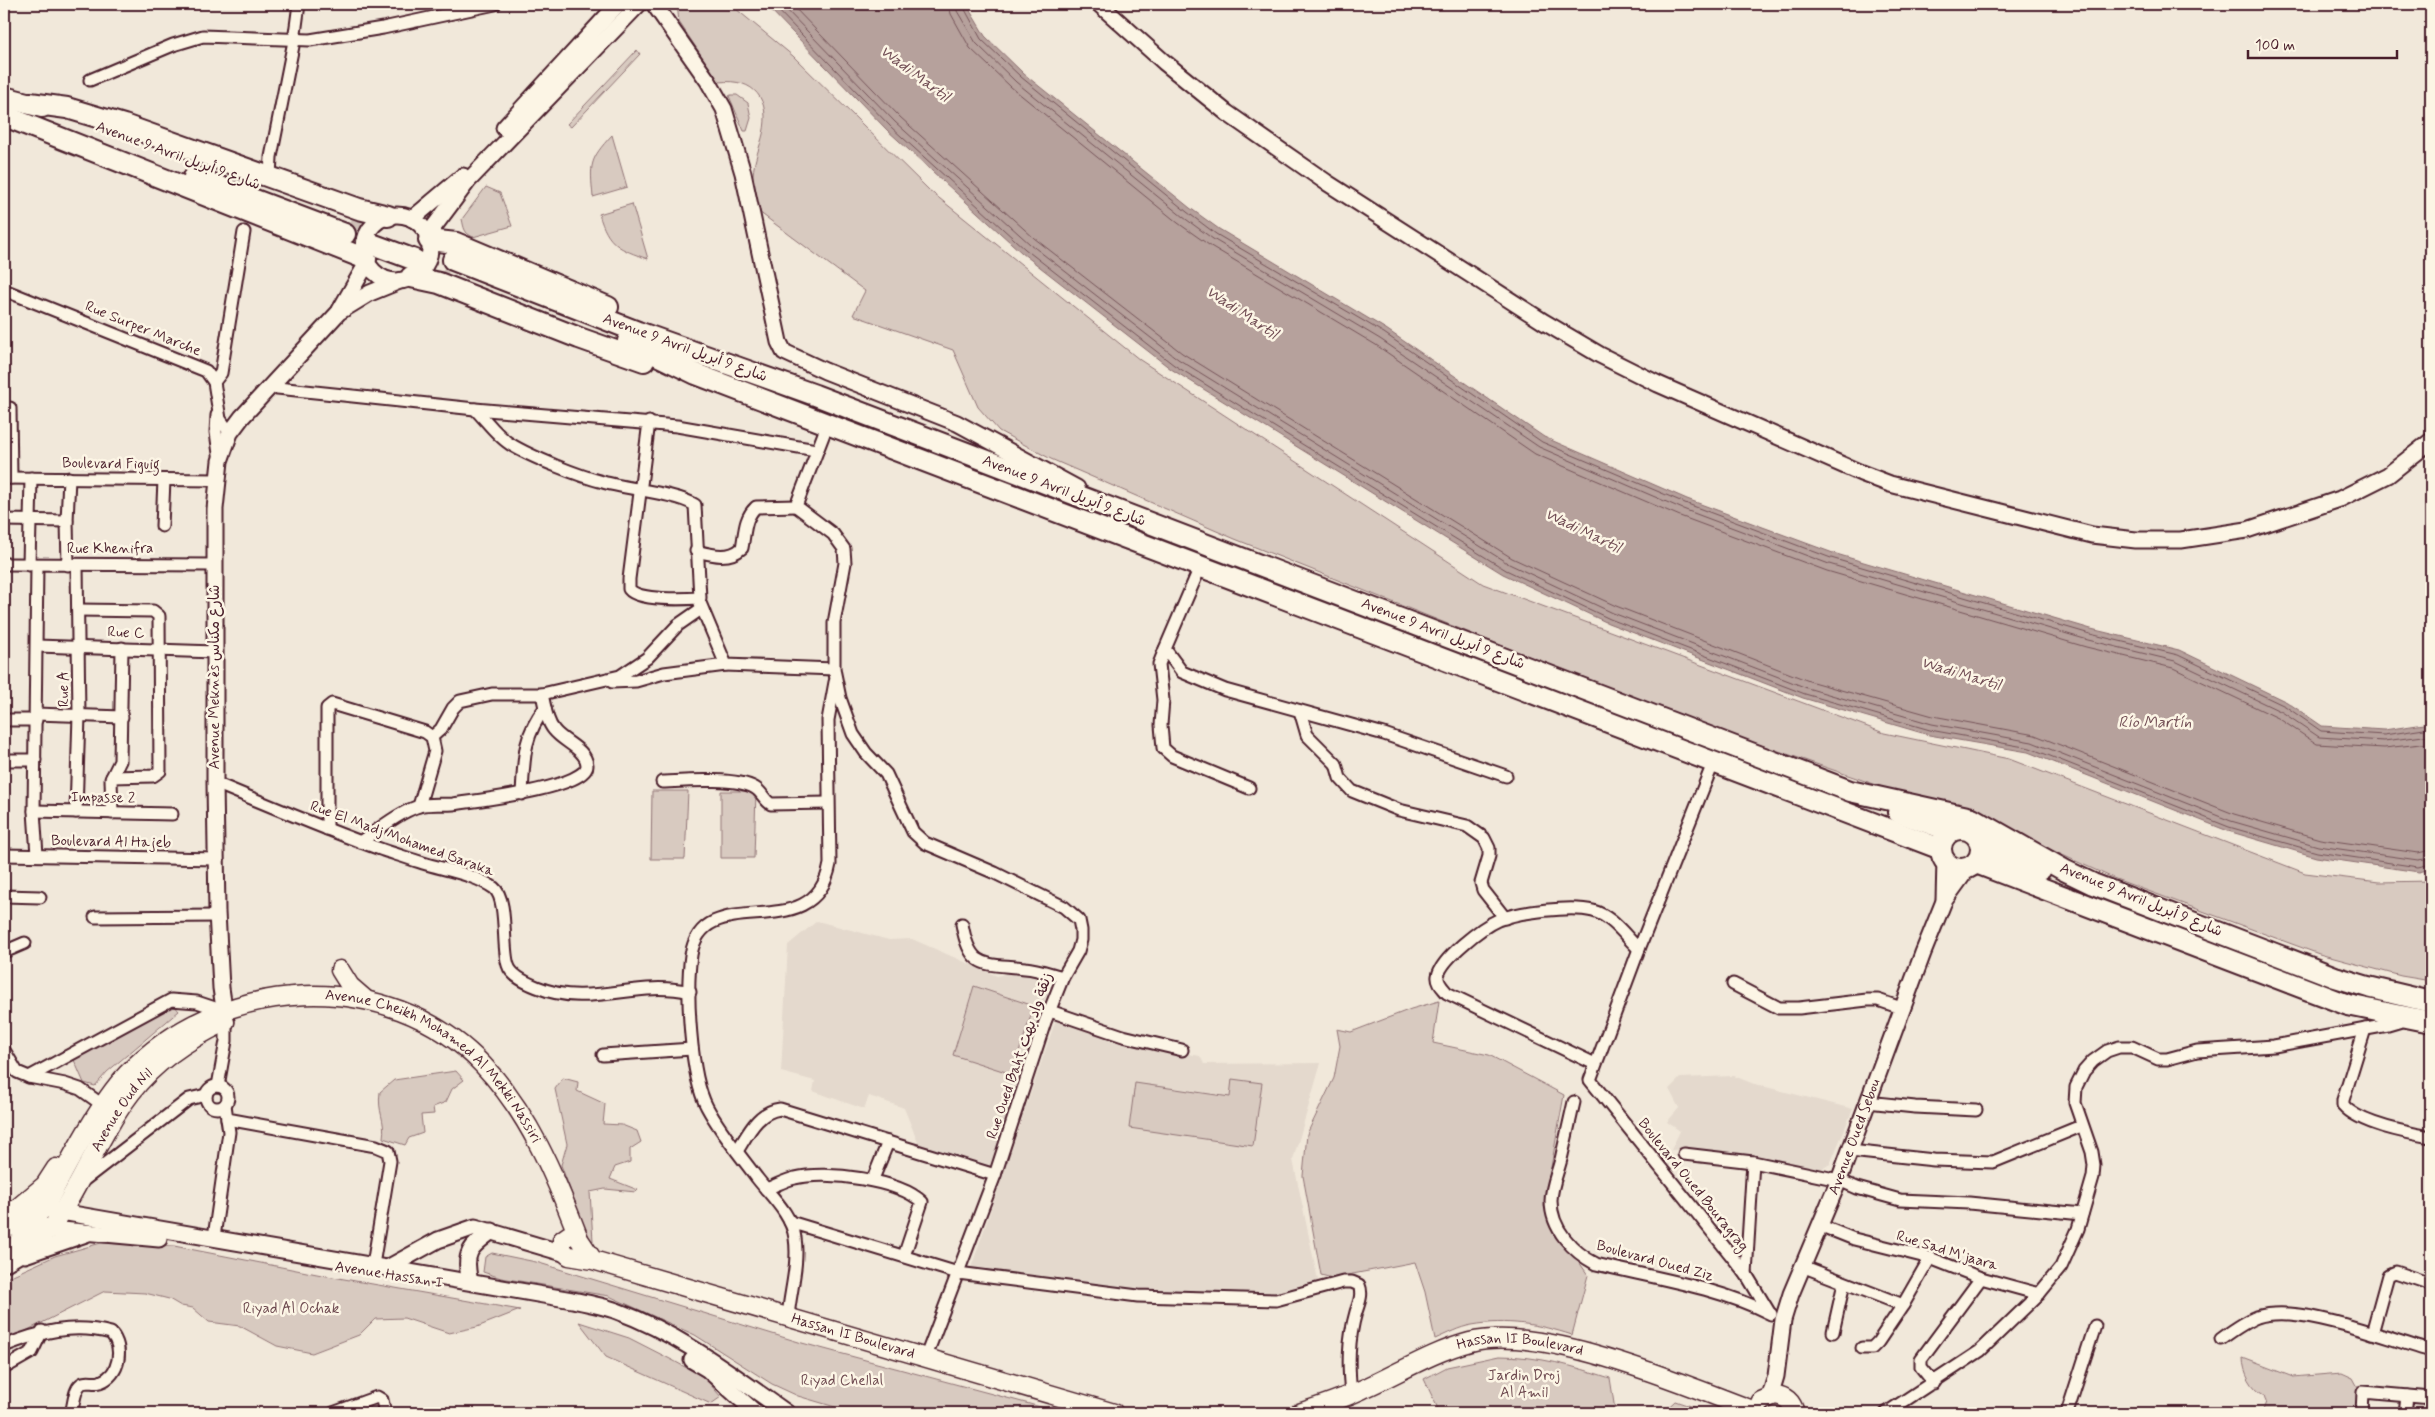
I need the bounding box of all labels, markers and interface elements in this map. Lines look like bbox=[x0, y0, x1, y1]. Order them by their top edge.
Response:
scale bar bbox=[2248, 28, 2396, 60]
text: 100 m bbox=[2255, 36, 2295, 56]
water label: Wadi Martil bbox=[876, 41, 955, 108]
street label: Avenue 9 Avril شارع 9 أبريل bbox=[93, 117, 263, 195]
water label: Wadi Martil bbox=[1202, 281, 1283, 345]
street label: Rue Surper Marche bbox=[82, 297, 204, 361]
street label: Avenue 9 Avril شارع 9 أبريل bbox=[600, 309, 770, 387]
street label: Avenue 9 Avril شارع 9 أبريل bbox=[979, 451, 1149, 531]
street label: Boulevard Figuig bbox=[62, 453, 160, 476]
water label: Wadi Martil bbox=[1541, 503, 1626, 559]
street label: Rue Khenifra bbox=[67, 539, 153, 559]
street label: Avenue Meknès شارع مكناس bbox=[205, 585, 225, 769]
street label: Avenue 9 Avril شارع 9 أبريل bbox=[1358, 594, 1528, 674]
street label: Rue C bbox=[107, 622, 145, 644]
water label: Wadi Martil bbox=[1918, 652, 2005, 696]
street label: Rue A bbox=[54, 671, 74, 707]
water label: Río Martín bbox=[2118, 712, 2192, 733]
street label: Impasse 2 bbox=[71, 787, 135, 809]
street label: Rue El Madj Mohamed Baraka bbox=[307, 796, 498, 882]
street label: Boulevard Al Hajeb bbox=[51, 831, 171, 853]
street label: Avenue 9 Avril شارع 9 أبريل bbox=[2057, 858, 2225, 942]
street label: Rue Oued Baht زنقة واد بهت bbox=[982, 970, 1058, 1142]
street label: Avenue Cheikh Mohamed Al Mekki Nassiri bbox=[324, 985, 546, 1147]
street label: Avenue Oud Nil bbox=[87, 1064, 157, 1155]
street label: Avenue Oued Sebou bbox=[1824, 1076, 1886, 1198]
street label: Boulevard Oued Bouragrag bbox=[1632, 1114, 1753, 1256]
street label: Rue Sad M'jaara bbox=[1894, 1226, 2001, 1276]
street label: Boulevard Oued Ziz bbox=[1594, 1236, 1716, 1286]
street label: Avenue Hassan I bbox=[333, 1257, 445, 1293]
park label: Riyad Al Ochak bbox=[243, 1299, 340, 1319]
street label: Hassan II Boulevard bbox=[789, 1309, 917, 1364]
street label: Hassan II Boulevard bbox=[1454, 1329, 1585, 1361]
park label: Jardin Droj Al Amil bbox=[1488, 1366, 1560, 1403]
park label: Riyad Chellal bbox=[801, 1371, 884, 1391]

